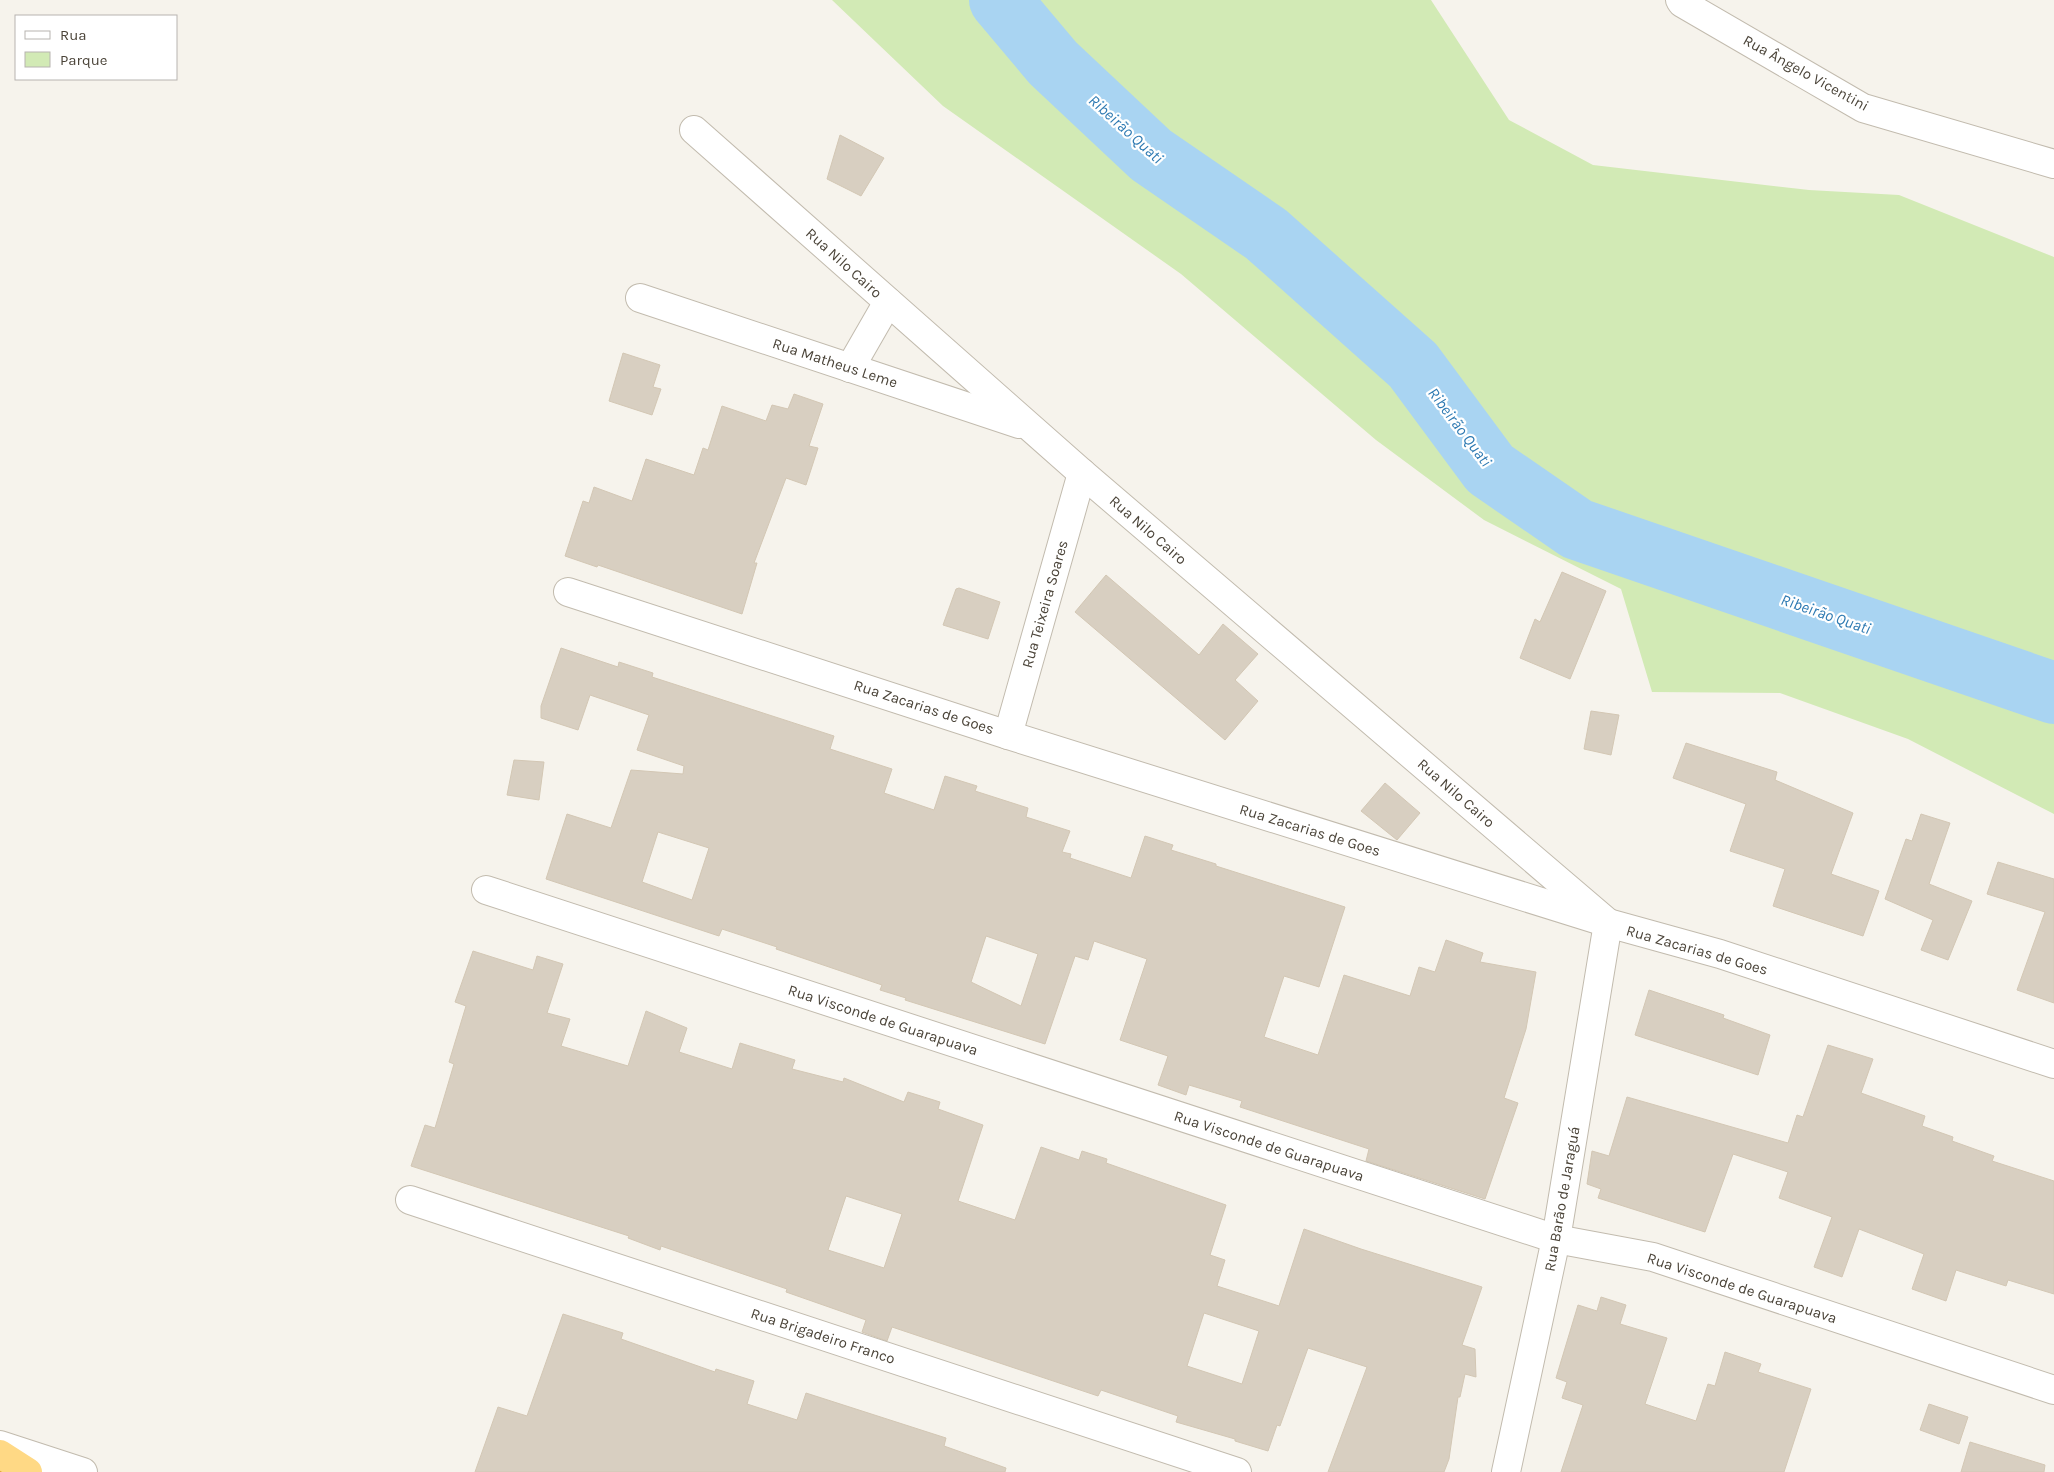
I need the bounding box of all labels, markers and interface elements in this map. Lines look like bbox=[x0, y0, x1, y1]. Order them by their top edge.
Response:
legend bbox=[15, 15, 178, 80]
text: Rua bbox=[60, 26, 87, 44]
street label: Rua Ângelo Vicentini bbox=[1740, 31, 1872, 115]
text: Parque bbox=[60, 51, 108, 69]
water label: Ribeirão Quati bbox=[1085, 90, 1167, 168]
street label: Rua Nilo Cairo bbox=[802, 224, 886, 302]
street label: Rua Matheus Leme bbox=[770, 334, 900, 392]
water label: Ribeirão Quati bbox=[1424, 384, 1496, 470]
street label: Rua Nilo Cairo bbox=[1106, 492, 1190, 568]
street label: Rua Teixeira Soares bbox=[1018, 538, 1072, 670]
water label: Ribeirão Quati bbox=[1778, 590, 1874, 638]
street label: Rua Zacarias de Goes bbox=[852, 676, 996, 738]
street label: Rua Nilo Cairo bbox=[1414, 755, 1498, 831]
street label: Rua Zacarias de Goes bbox=[1237, 800, 1383, 860]
street label: Rua Zacarias de Goes bbox=[1624, 921, 1770, 979]
street label: Rua Visconde de Guarapuava bbox=[786, 981, 980, 1059]
street label: Rua Visconde de Guarapuava bbox=[1172, 1107, 1366, 1185]
street label: Rua Barão de Jaraguá bbox=[1540, 1125, 1584, 1273]
street label: Rua Visconde de Guarapuava bbox=[1645, 1249, 1839, 1327]
street label: Rua Brigadeiro Franco bbox=[749, 1304, 897, 1368]

